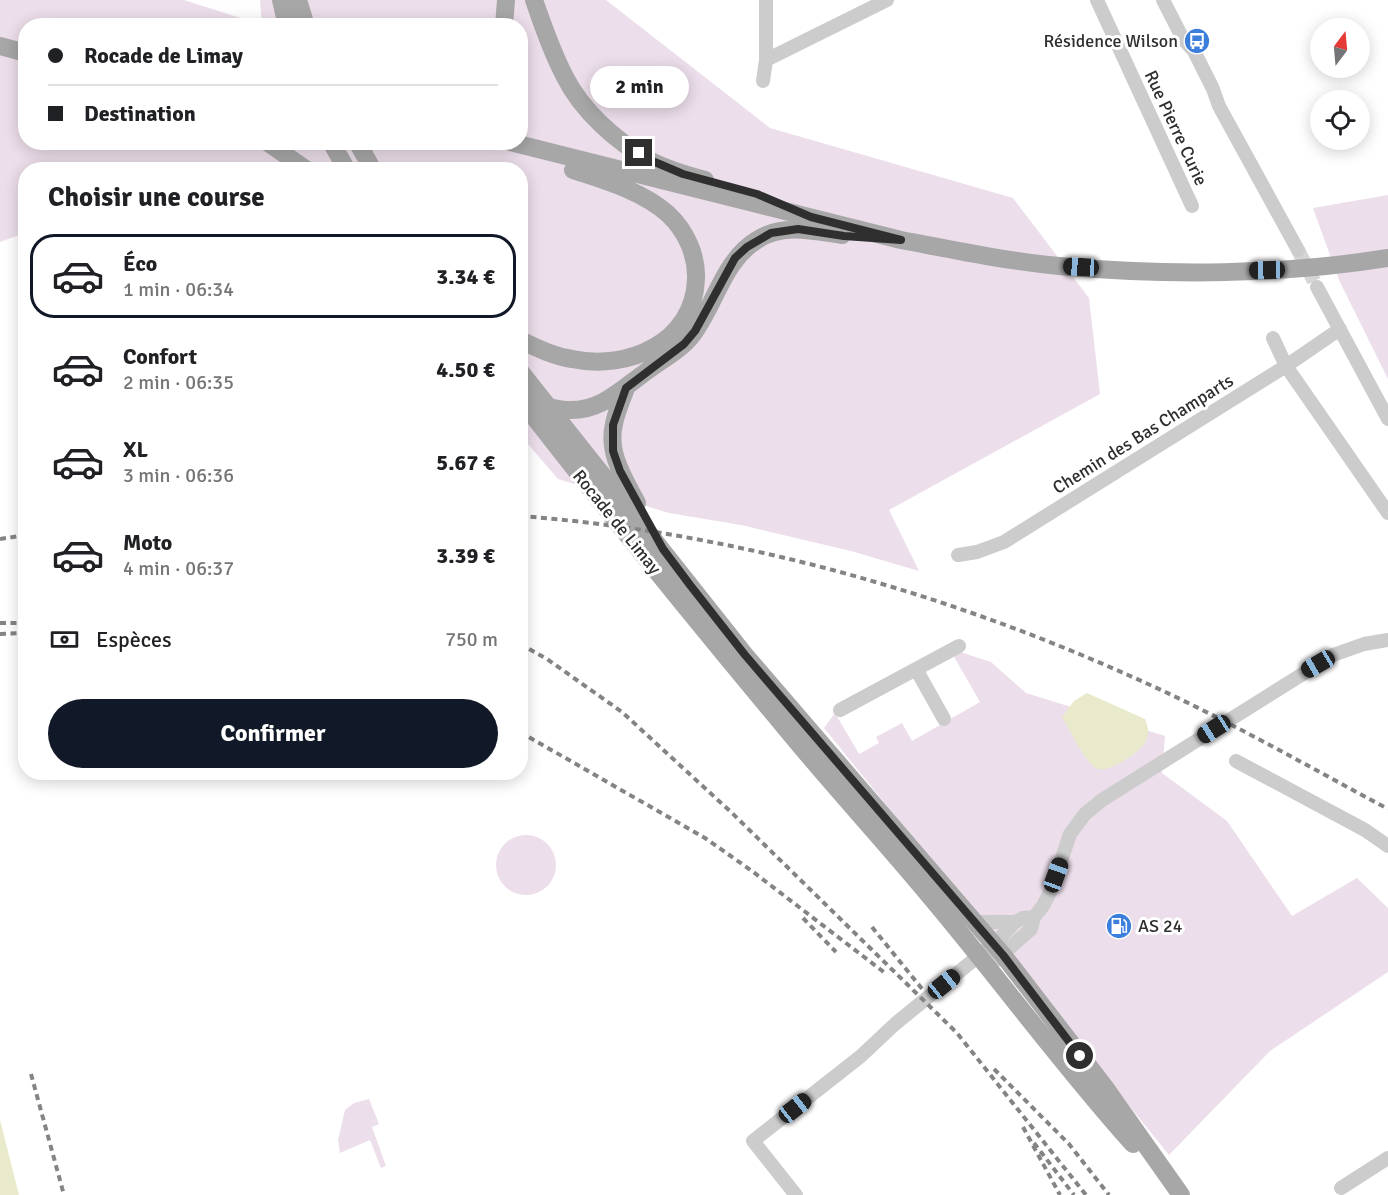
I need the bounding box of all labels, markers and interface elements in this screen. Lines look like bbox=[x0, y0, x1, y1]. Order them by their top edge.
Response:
north arrow bbox=[1310, 18, 1370, 78]
map controls bbox=[1310, 18, 1370, 150]
bus stop icon: Résidence Wilson bbox=[1182, 26, 1212, 56]
place label: Résidence Wilson bbox=[1043, 30, 1178, 52]
text: Rocade de Limay bbox=[84, 42, 243, 69]
callout: 2 min bbox=[590, 66, 688, 108]
street label: Rue Pierre Curie bbox=[1140, 67, 1212, 189]
text: 2 min bbox=[615, 74, 664, 99]
button: locate bbox=[1310, 90, 1370, 150]
text: Destination bbox=[84, 100, 196, 127]
route end bbox=[625, 139, 652, 166]
text: Choisir une course bbox=[48, 181, 265, 214]
icon: car bbox=[51, 249, 105, 303]
text: Éco bbox=[123, 250, 157, 277]
car bbox=[1063, 257, 1099, 277]
car bbox=[1249, 261, 1285, 279]
text: 3.34 € bbox=[436, 263, 495, 290]
text: 1 min · 06:34 bbox=[123, 277, 234, 302]
icon: car bbox=[51, 342, 105, 396]
text: Confort bbox=[123, 343, 197, 370]
text: 4.50 € bbox=[436, 356, 495, 383]
street label: Chemin des Bas Champarts bbox=[1049, 369, 1238, 499]
text: 2 min · 06:35 bbox=[123, 370, 234, 395]
icon: car bbox=[51, 435, 105, 489]
text: XL bbox=[123, 436, 148, 463]
text: 5.67 € bbox=[436, 449, 495, 476]
text: 3 min · 06:36 bbox=[123, 463, 234, 488]
street label: Rocade de Limay bbox=[568, 465, 666, 579]
icon: car bbox=[51, 528, 105, 582]
text: Moto bbox=[123, 529, 172, 556]
text: 3.39 € bbox=[436, 542, 495, 569]
text: 4 min · 06:37 bbox=[123, 556, 234, 581]
icon: cash bbox=[48, 623, 81, 656]
text: Espèces bbox=[96, 626, 172, 653]
text: 750 m bbox=[445, 627, 498, 652]
car bbox=[1298, 647, 1338, 681]
button: Confirmer bbox=[48, 699, 498, 768]
car bbox=[1194, 712, 1234, 746]
car bbox=[1041, 855, 1071, 895]
fuel station icon: AS 24 bbox=[1104, 911, 1134, 941]
place label: AS 24 bbox=[1138, 915, 1183, 937]
car bbox=[924, 966, 964, 1002]
route start bbox=[1066, 1042, 1093, 1069]
car bbox=[775, 1090, 815, 1126]

